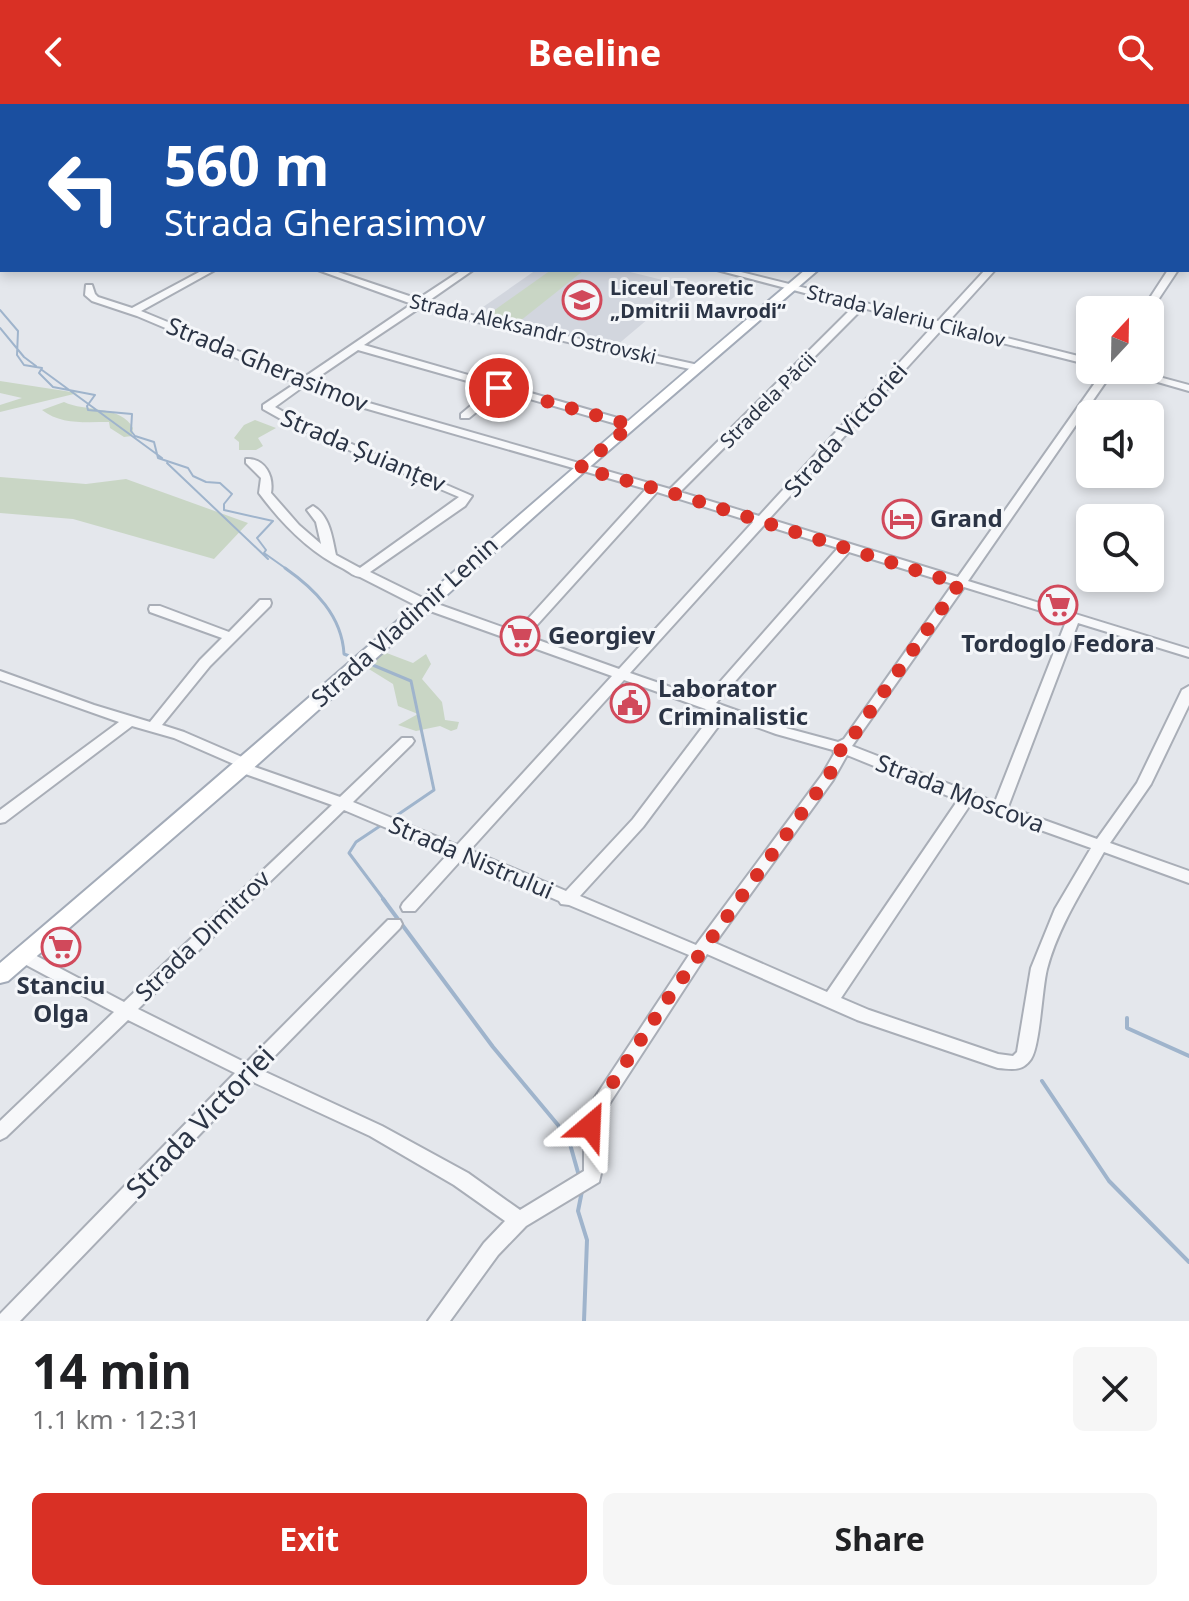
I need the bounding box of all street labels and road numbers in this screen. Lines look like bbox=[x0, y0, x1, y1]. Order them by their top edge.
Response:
street label: Strada Valeriu Cikalov bbox=[804, 278, 1009, 353]
street label: Strada Aleksandr Ostrovski bbox=[407, 287, 659, 370]
street label: Strada Gherasimov bbox=[162, 308, 374, 419]
street label: Stradela Păcii bbox=[714, 346, 822, 454]
street label: Strada Victoriei bbox=[776, 355, 914, 503]
street label: Strada Șuianțev bbox=[276, 400, 452, 499]
street label: Strada Vladimir Lenin bbox=[303, 528, 505, 714]
street label: Strada Moscova bbox=[871, 745, 1050, 840]
street label: Strada Nistrului bbox=[384, 807, 559, 906]
street label: Strada Dimitrov bbox=[127, 861, 277, 1008]
street label: Strada Victoriei bbox=[117, 1037, 282, 1206]

